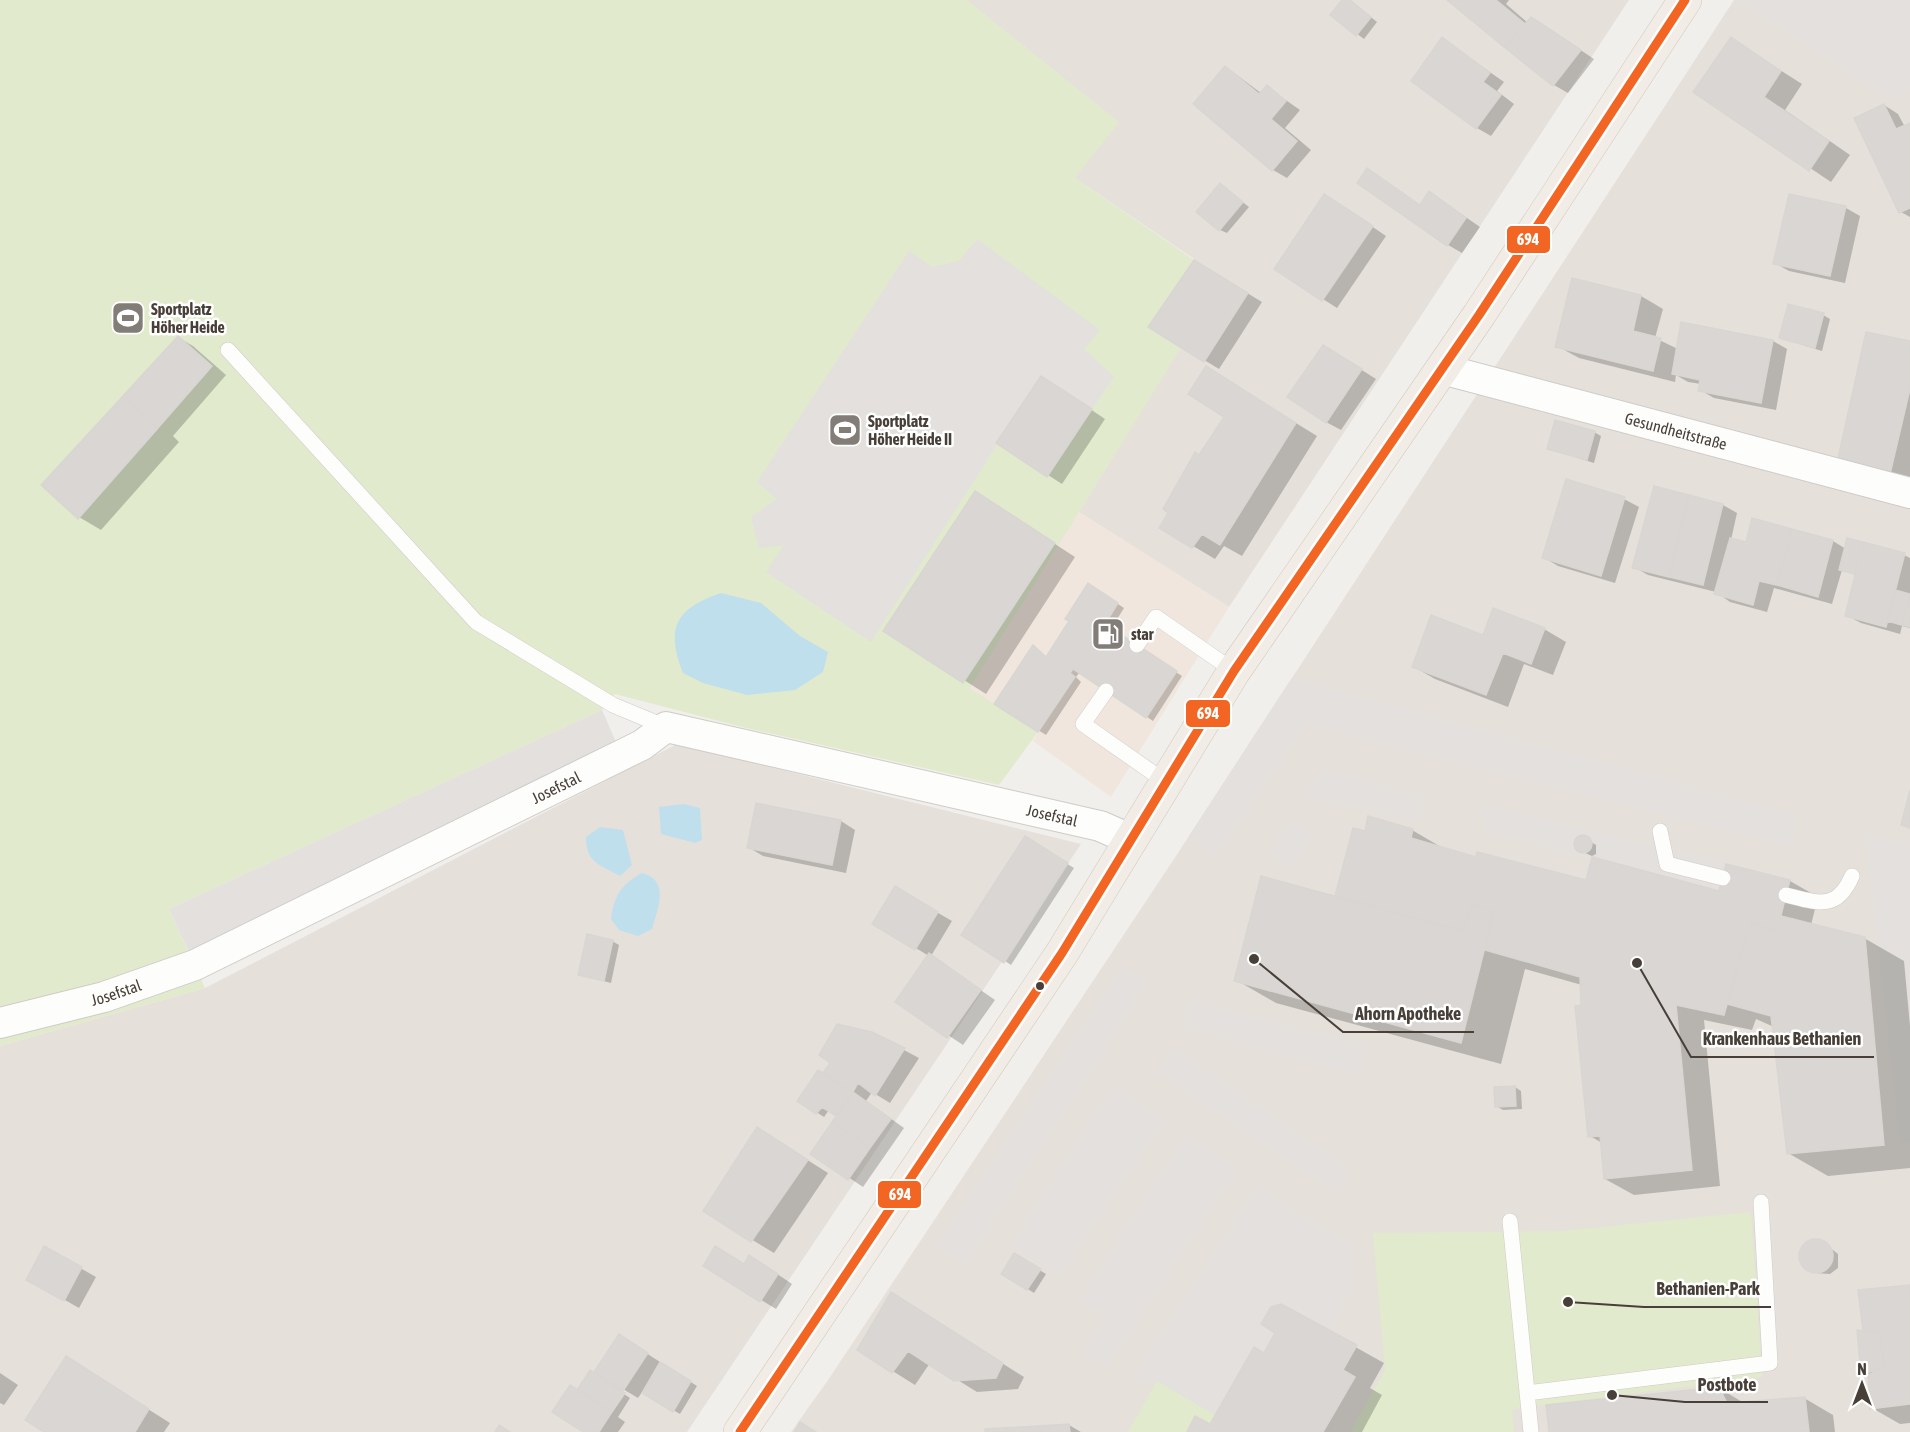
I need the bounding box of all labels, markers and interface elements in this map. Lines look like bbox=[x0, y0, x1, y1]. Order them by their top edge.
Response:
line badge: 694 bbox=[1506, 225, 1551, 254]
text: 694 bbox=[1517, 230, 1540, 248]
sports icon: Sportplatz Höher Heide bbox=[110, 300, 146, 336]
place label: Sportplatz Höher Heide bbox=[151, 300, 225, 336]
street label: Gesundheitstraße bbox=[1623, 409, 1729, 453]
sports icon: Sportplatz Höher Heide II bbox=[827, 412, 863, 448]
place label: Sportplatz Höher Heide II bbox=[868, 412, 952, 448]
fuel station icon: star bbox=[1090, 616, 1126, 652]
place label: star bbox=[1131, 625, 1154, 643]
line badge: 694 bbox=[1185, 699, 1231, 728]
text: 694 bbox=[1197, 704, 1220, 722]
street label: Josefstal bbox=[529, 767, 584, 807]
street label: Josefstal bbox=[1025, 801, 1080, 830]
street label: Josefstal bbox=[89, 975, 144, 1009]
unlabelled marker bbox=[1034, 980, 1046, 992]
callout: Ahorn Apotheke bbox=[1343, 996, 1474, 1032]
text: Ahorn Apotheke bbox=[1354, 1003, 1461, 1024]
callout: Krankenhaus Bethanien bbox=[1691, 1021, 1874, 1057]
text: Krankenhaus Bethanien bbox=[1703, 1028, 1862, 1049]
line badge: 694 bbox=[877, 1180, 922, 1209]
text: 694 bbox=[889, 1185, 912, 1203]
callout: Bethanien-Park bbox=[1644, 1271, 1771, 1307]
text: Bethanien-Park bbox=[1656, 1278, 1761, 1299]
north arrow bbox=[1832, 1354, 1892, 1414]
text: N bbox=[1857, 1360, 1867, 1378]
callout: Postbote bbox=[1685, 1366, 1768, 1402]
text: Postbote bbox=[1698, 1374, 1756, 1395]

